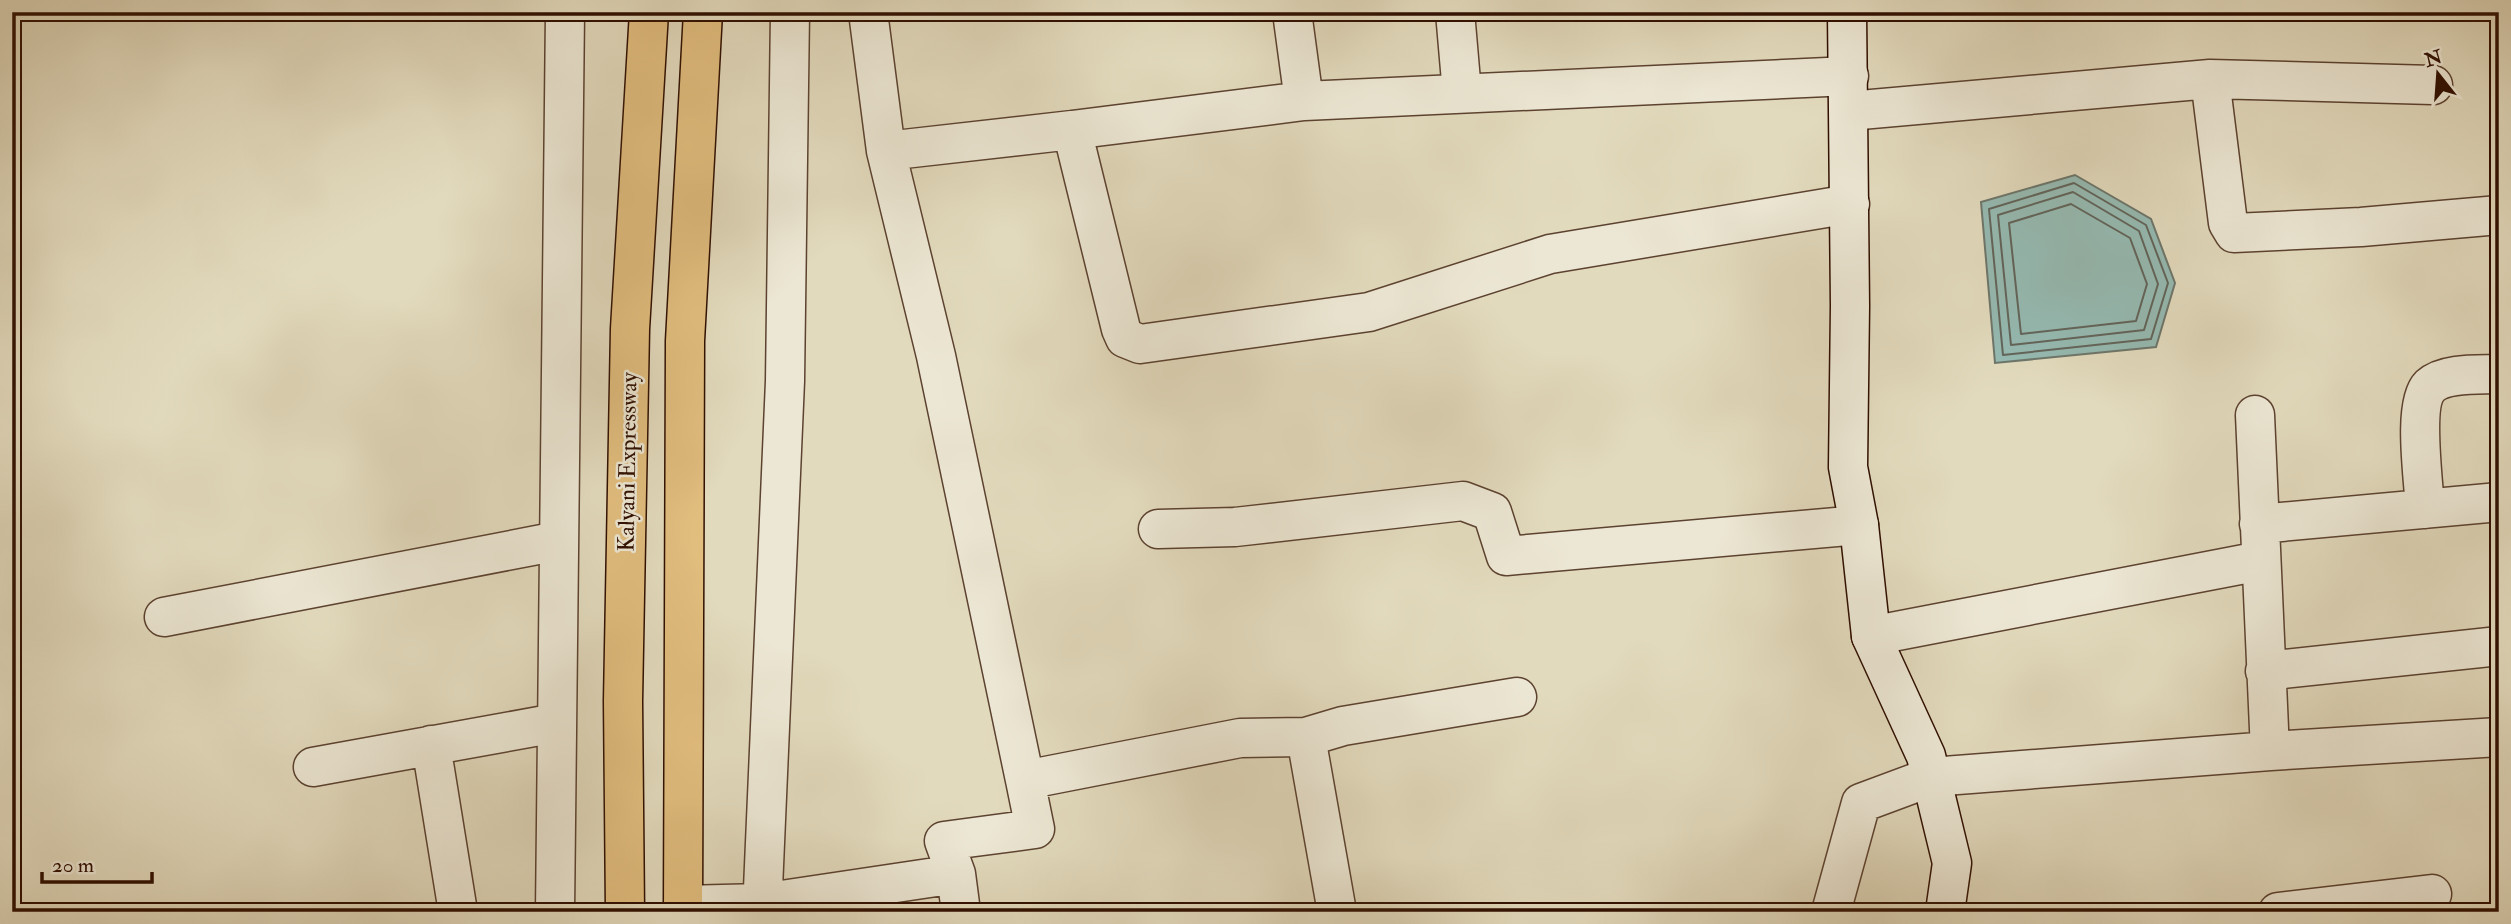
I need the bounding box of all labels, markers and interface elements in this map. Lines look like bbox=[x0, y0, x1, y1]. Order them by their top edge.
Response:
north arrow bbox=[2402, 38, 2472, 108]
text: N bbox=[2421, 44, 2446, 73]
street label: Kalyani Expressway bbox=[611, 371, 645, 552]
scale bar bbox=[42, 840, 152, 884]
text: 20 m bbox=[52, 852, 94, 879]

